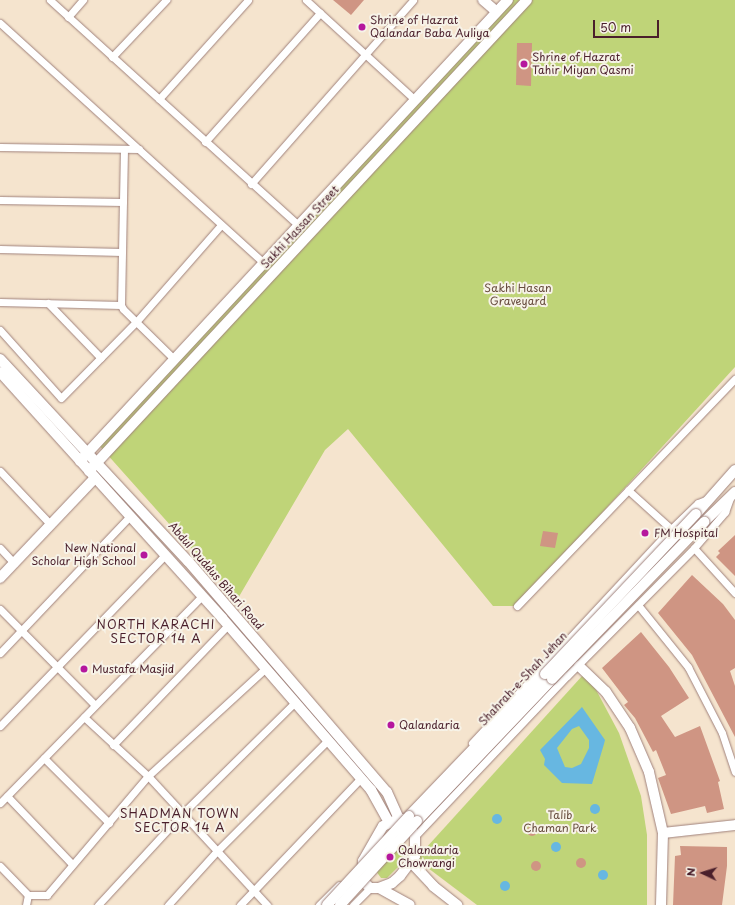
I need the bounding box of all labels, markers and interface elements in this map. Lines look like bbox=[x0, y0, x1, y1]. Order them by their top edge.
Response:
scale bar bbox=[595, 12, 661, 38]
place label: Shrine of Hazrat Qalandar Baba Auliya bbox=[370, 14, 489, 40]
text: 50 m bbox=[600, 18, 631, 36]
marker: Shrine of Hazrat Qalandar Baba Auliya bbox=[357, 22, 367, 32]
place label: Shrine of Hazrat Tahir Miyan Qasmi bbox=[532, 51, 634, 77]
marker: Shrine of Hazrat Tahir Miyan Qasmi bbox=[519, 59, 529, 69]
street label: Sakhi Hassan Street bbox=[258, 182, 342, 272]
park label: Sakhi Hasan Graveyard bbox=[484, 282, 552, 308]
street label: Abdul Quddus Bihari Road bbox=[165, 519, 267, 633]
place label: FM Hospital bbox=[654, 526, 718, 540]
marker: FM Hospital bbox=[639, 527, 651, 539]
place label: New National Scholar High School bbox=[30, 542, 136, 568]
marker: New National Scholar High School bbox=[139, 550, 149, 560]
district label: NORTH KARACHI SECTOR 14 A bbox=[97, 618, 215, 646]
street label: Shahrah-e-Shah Jehan bbox=[476, 629, 570, 729]
place label: Mustafa Masjid bbox=[92, 662, 175, 676]
marker: Mustafa Masjid bbox=[79, 664, 89, 674]
place label: Qalandaria bbox=[399, 718, 460, 732]
marker: Qalandaria bbox=[386, 720, 396, 730]
district label: SHADMAN TOWN SECTOR 14 A bbox=[120, 807, 240, 835]
park label: Talib Chaman Park bbox=[523, 809, 597, 835]
place label: Qalandaria Chowrangi bbox=[398, 844, 459, 870]
marker: Qalandaria Chowrangi bbox=[385, 852, 395, 862]
north arrow bbox=[683, 853, 723, 893]
text: N bbox=[682, 867, 699, 877]

